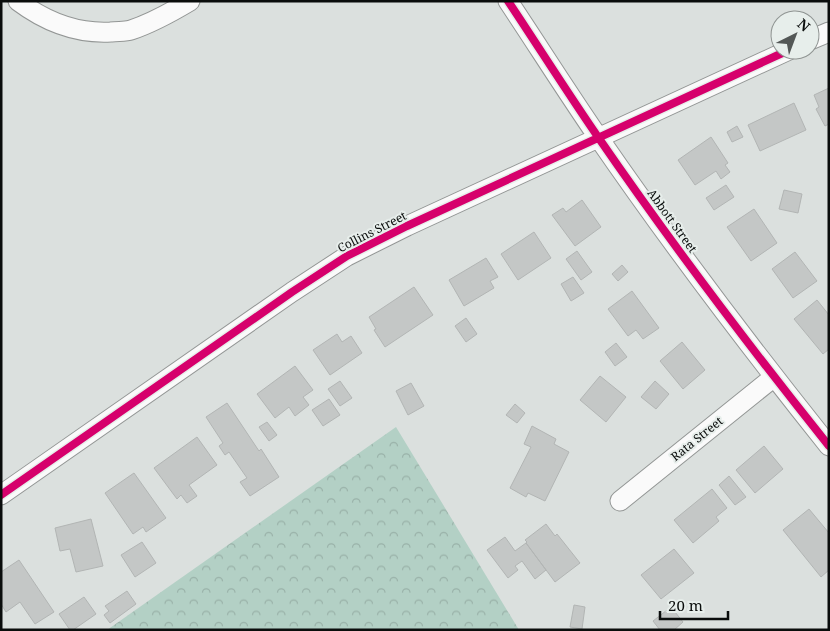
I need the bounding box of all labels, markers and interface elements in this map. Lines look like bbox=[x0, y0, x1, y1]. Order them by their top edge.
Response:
north arrow bbox=[770, 10, 820, 60]
text: N bbox=[794, 14, 814, 36]
street label: Abbott Street bbox=[643, 185, 701, 256]
street label: Collins Street bbox=[334, 207, 409, 256]
street label: Rata Street bbox=[667, 412, 726, 465]
scale bar bbox=[660, 588, 728, 620]
text: 20 m bbox=[668, 595, 703, 615]

